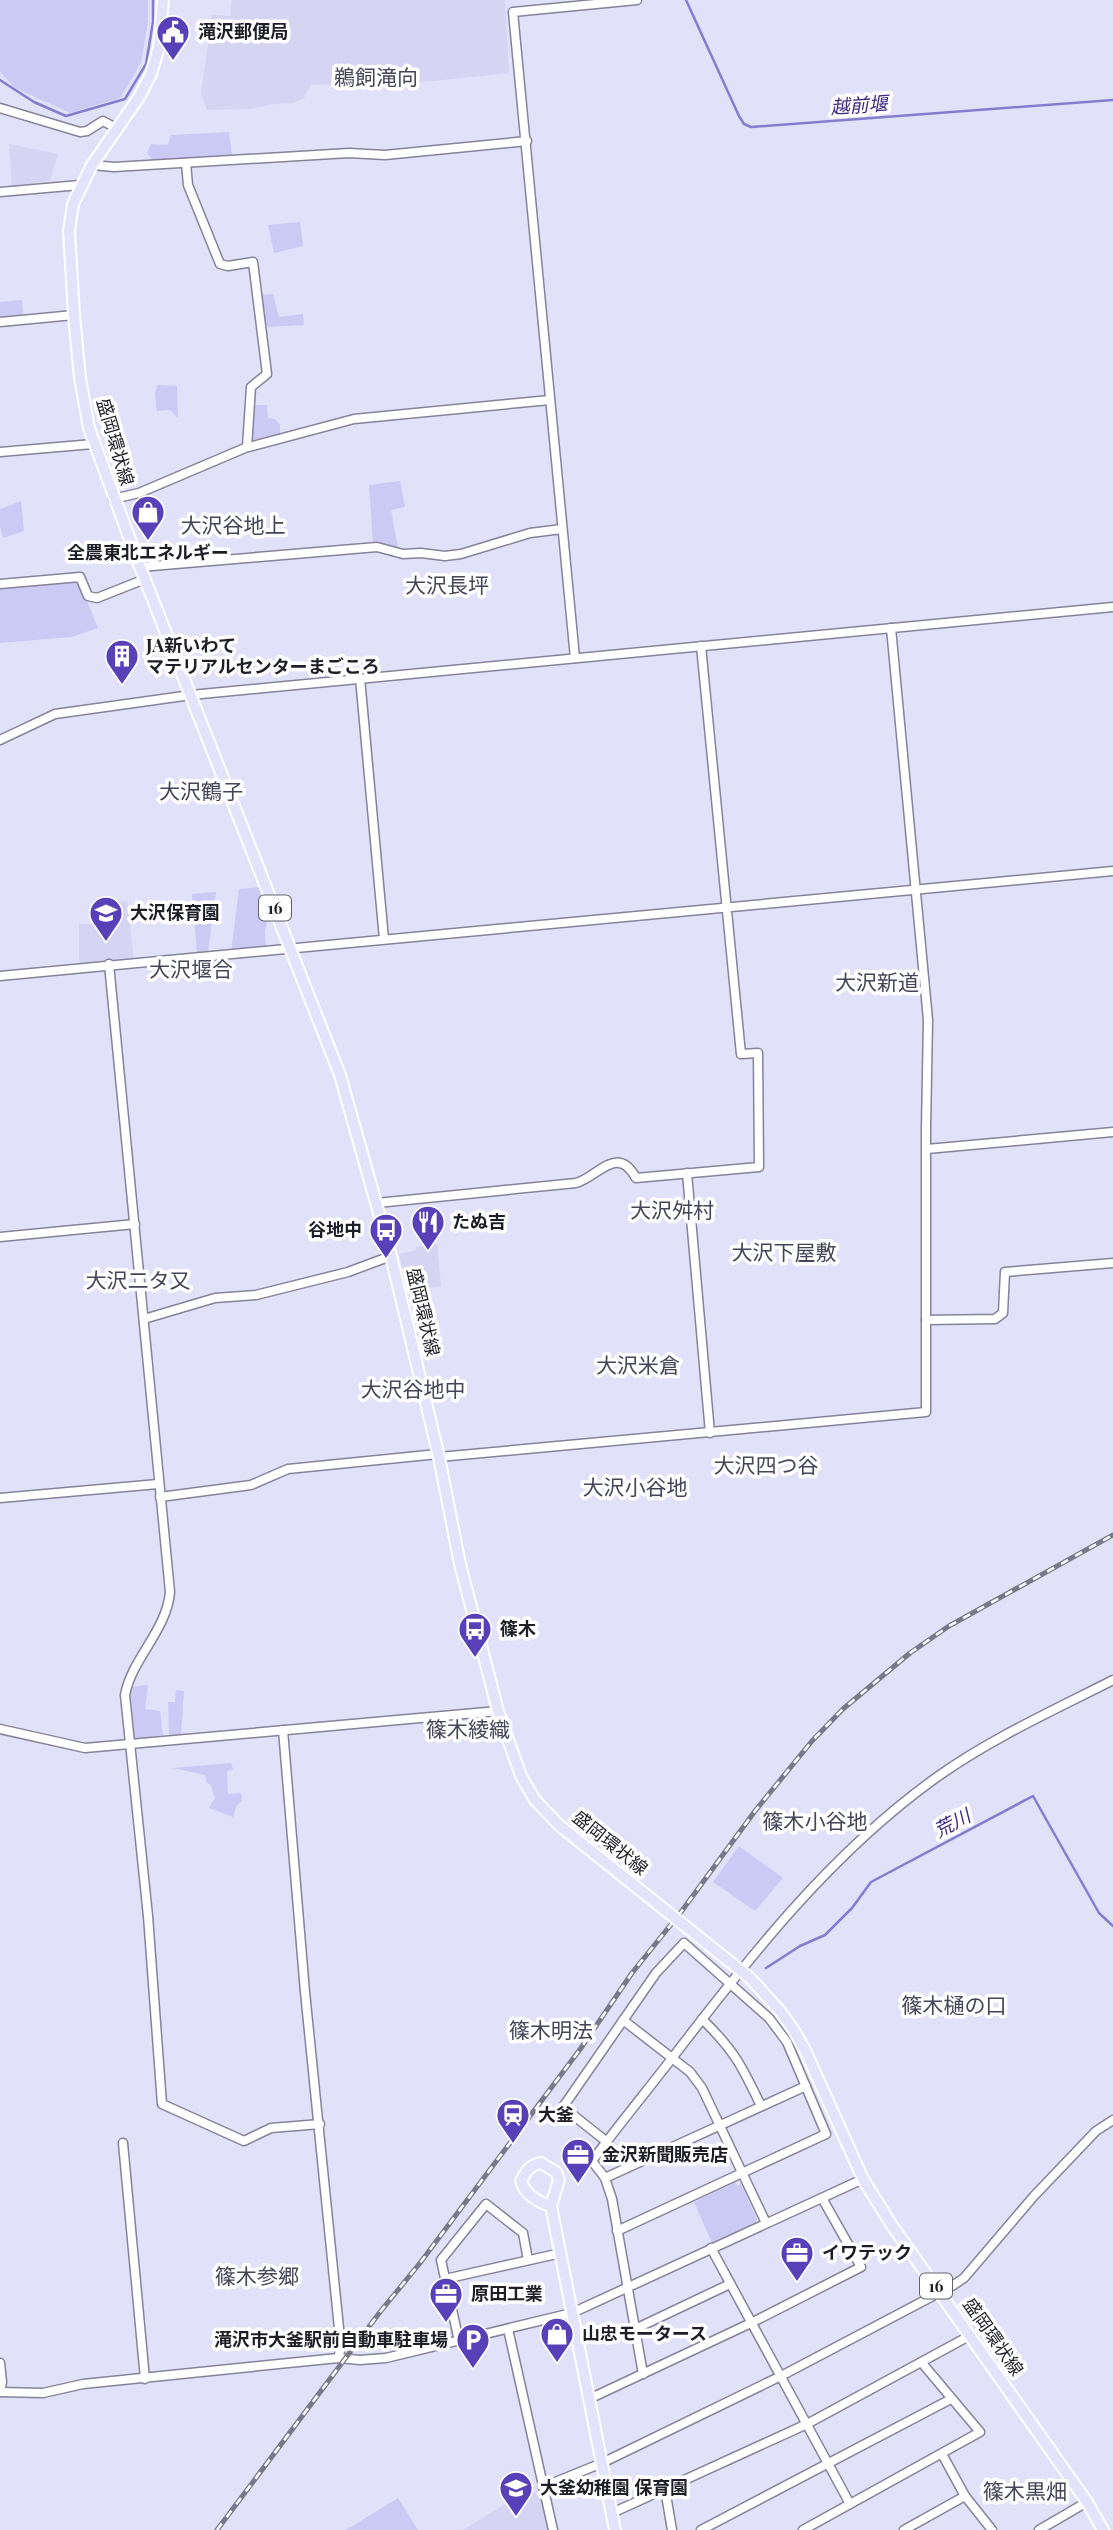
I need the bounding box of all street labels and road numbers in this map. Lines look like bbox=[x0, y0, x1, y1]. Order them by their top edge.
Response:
street label: 盛岡環状線 bbox=[92, 395, 140, 488]
road number: 16 bbox=[259, 896, 291, 920]
street label: 盛岡環状線 bbox=[402, 1265, 446, 1358]
street label: 盛岡環状線 bbox=[568, 1805, 653, 1880]
road number: 16 bbox=[920, 2274, 952, 2298]
street label: 盛岡環状線 bbox=[958, 2293, 1029, 2380]

